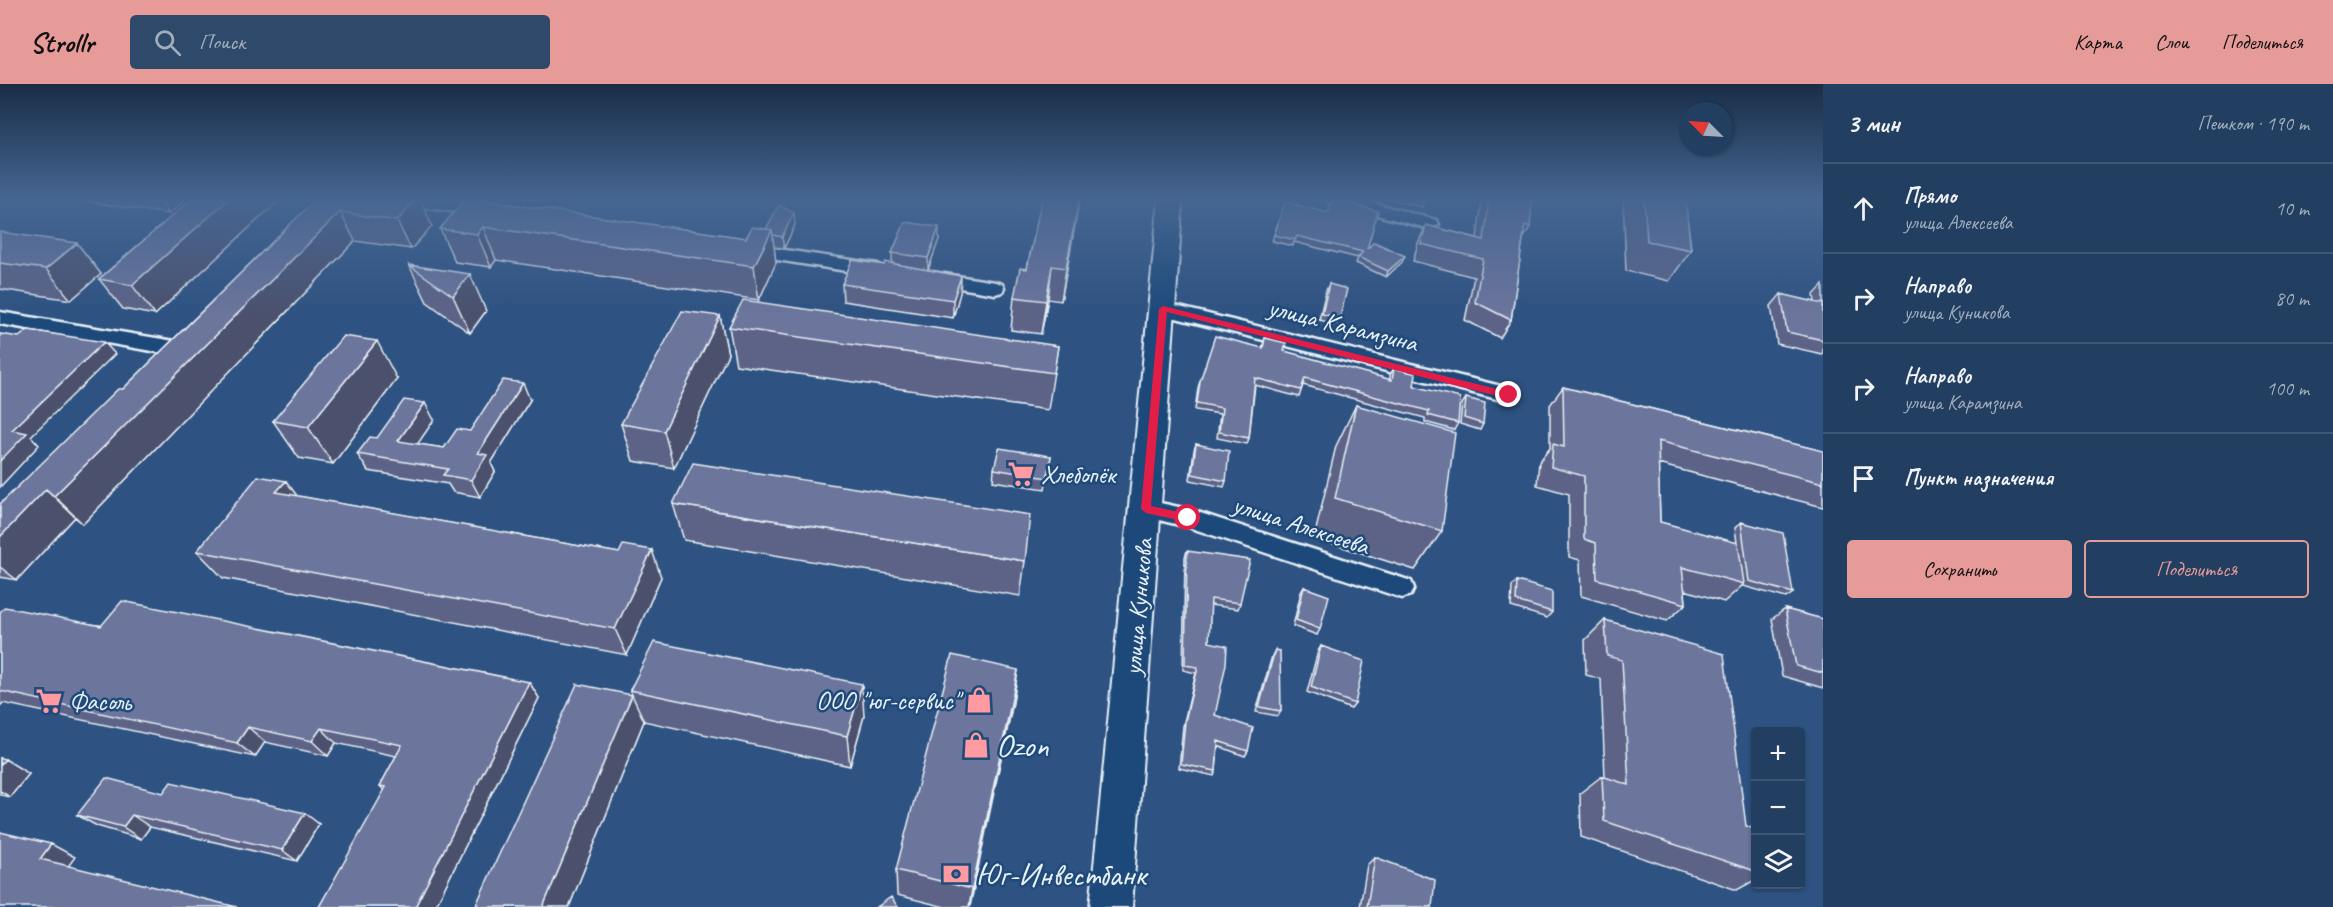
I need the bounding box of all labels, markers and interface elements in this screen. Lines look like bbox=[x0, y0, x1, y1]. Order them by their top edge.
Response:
search box bbox=[130, 15, 550, 69]
text: Strollr bbox=[30, 25, 94, 60]
icon: search bbox=[151, 26, 184, 59]
text: Поиск bbox=[199, 28, 245, 56]
text: Карта bbox=[2074, 29, 2122, 55]
text: Слои bbox=[2155, 29, 2189, 55]
text: Поделиться bbox=[2222, 29, 2303, 55]
north arrow bbox=[1679, 102, 1733, 156]
text: 3 мин bbox=[1847, 107, 1900, 140]
text: Пешком · 190 m bbox=[2197, 111, 2309, 136]
text: Прямо bbox=[1904, 182, 1956, 210]
icon: ahead bbox=[1847, 192, 1880, 225]
text: 10 m bbox=[2275, 196, 2309, 221]
text: улица Алексеева bbox=[1904, 210, 2012, 235]
text: Направо bbox=[1904, 272, 1971, 300]
icon: right bbox=[1847, 282, 1880, 315]
text: 80 m bbox=[2275, 286, 2309, 311]
street label: улица Карамзина bbox=[1263, 290, 1423, 360]
text: улица Куникова bbox=[1904, 300, 2010, 325]
text: Направо bbox=[1904, 362, 1971, 390]
icon: right bbox=[1847, 372, 1880, 405]
text: 100 m bbox=[2266, 376, 2309, 401]
route end bbox=[1495, 381, 1521, 407]
text: улица Карамзина bbox=[1904, 390, 2021, 415]
place label: Хлебопёк bbox=[1041, 458, 1118, 491]
supermarket icon: Хлебопёк bbox=[1006, 459, 1036, 489]
icon: arrive bbox=[1847, 462, 1880, 495]
text: Пункт назначения bbox=[1904, 464, 2053, 492]
street label: улица Алексеева bbox=[1227, 487, 1375, 563]
route start bbox=[1174, 504, 1200, 530]
street label: улица Куникова bbox=[1115, 536, 1161, 679]
button: Сохранить bbox=[1847, 540, 2072, 598]
button: Поделиться bbox=[2084, 540, 2309, 598]
place label: ООО "юг-сервис" bbox=[816, 684, 964, 717]
place label: Фасоль bbox=[69, 685, 133, 718]
shop icon: ООО "юг-сервис" bbox=[964, 685, 994, 715]
supermarket icon: Фасоль bbox=[34, 686, 64, 716]
place label: Ozon bbox=[996, 725, 1049, 766]
map controls bbox=[1751, 727, 1805, 889]
button: + bbox=[1751, 727, 1805, 781]
shop icon: Ozon bbox=[961, 730, 991, 760]
button: − bbox=[1751, 781, 1805, 835]
button: layers bbox=[1751, 835, 1805, 889]
place label: Юг-Инвестбанк bbox=[976, 854, 1149, 895]
bank icon: Юг-Инвестбанк bbox=[941, 859, 971, 889]

